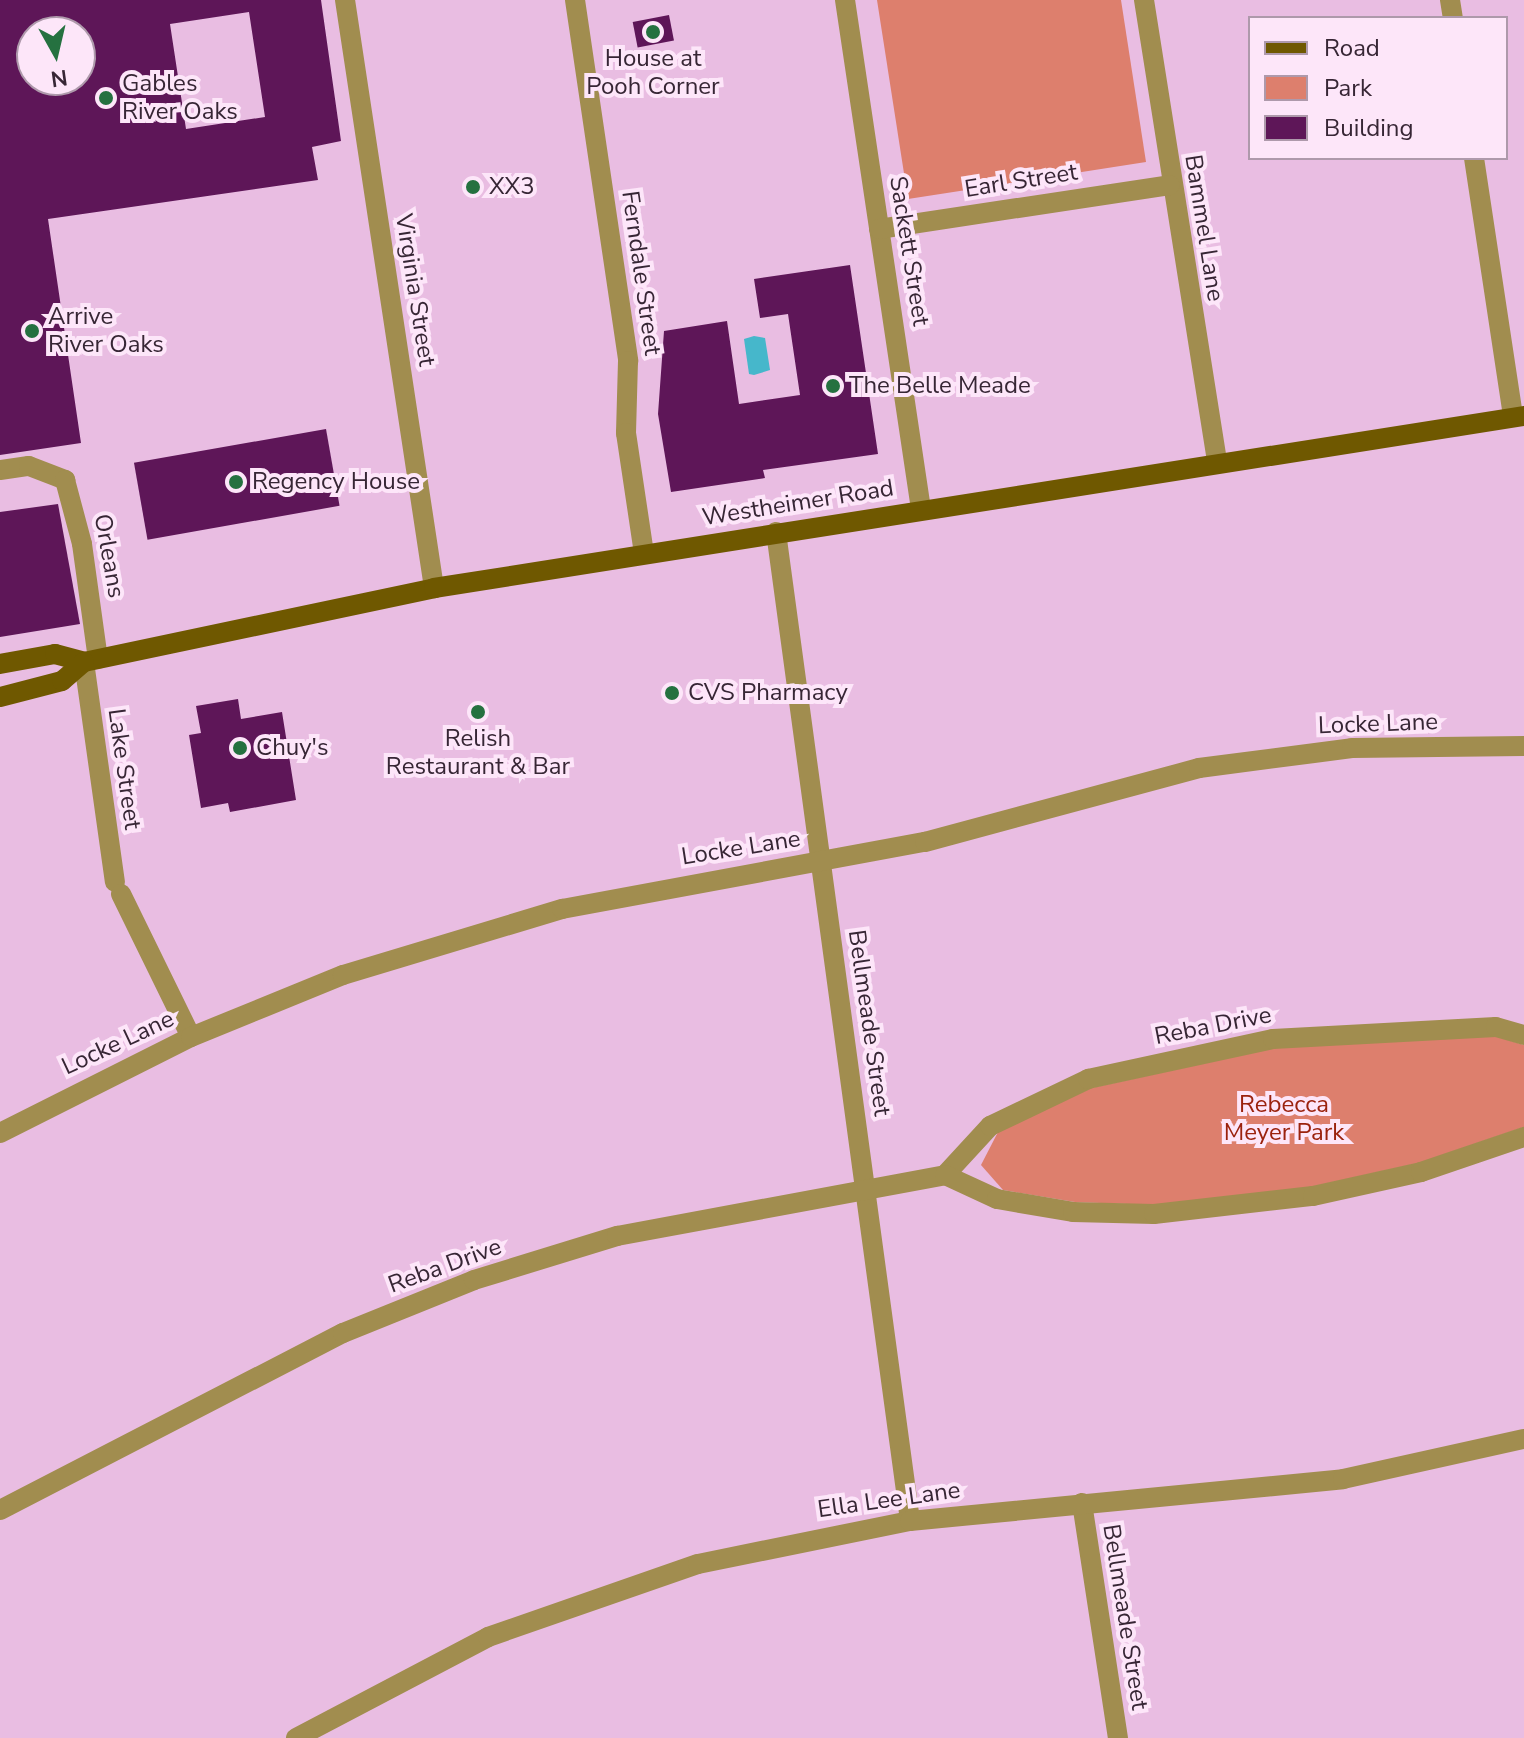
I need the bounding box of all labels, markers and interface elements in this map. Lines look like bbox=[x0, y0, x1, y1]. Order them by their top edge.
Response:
north arrow bbox=[16, 16, 96, 96]
legend bbox=[1248, 16, 1508, 160]
marker: House at Pooh Corner bbox=[644, 23, 662, 41]
text: Road bbox=[1324, 32, 1380, 64]
place label: House at Pooh Corner bbox=[586, 45, 720, 101]
text: N bbox=[49, 62, 69, 94]
place label: Gables River Oaks bbox=[122, 70, 238, 126]
text: Park bbox=[1324, 72, 1372, 104]
marker: Gables River Oaks bbox=[97, 89, 115, 107]
text: Building bbox=[1324, 112, 1414, 144]
street label: Bammel Lane bbox=[1178, 153, 1230, 303]
street label: Earl Street bbox=[963, 158, 1079, 204]
place label: XX3 bbox=[489, 173, 535, 201]
street label: Sackett Street bbox=[883, 174, 935, 328]
marker: XX3 bbox=[464, 178, 482, 196]
street label: Ferndale Street bbox=[615, 189, 667, 357]
street label: Virginia Street bbox=[389, 212, 441, 368]
place label: Arrive River Oaks bbox=[48, 303, 164, 359]
marker: Arrive River Oaks bbox=[23, 322, 41, 340]
place label: The Belle Meade bbox=[849, 372, 1031, 400]
marker: The Belle Meade bbox=[824, 377, 842, 395]
place label: Regency House bbox=[252, 468, 420, 496]
marker: Regency House bbox=[227, 473, 245, 491]
street label: Westheimer Road bbox=[700, 474, 896, 532]
street label: Orleans bbox=[87, 512, 131, 600]
place label: CVS Pharmacy bbox=[688, 679, 848, 707]
marker: CVS Pharmacy bbox=[663, 684, 681, 702]
marker: Relish Restaurant & Bar bbox=[469, 703, 487, 721]
street label: Lake Street bbox=[101, 707, 147, 831]
street label: Locke Lane bbox=[1317, 708, 1439, 740]
place label: Relish Restaurant & Bar bbox=[386, 725, 570, 781]
place label: Chuy's bbox=[256, 734, 328, 762]
marker: Chuy's bbox=[231, 739, 249, 757]
street label: Locke Lane bbox=[679, 824, 803, 872]
street label: Bellmeade Street bbox=[842, 928, 896, 1118]
street label: Reba Drive bbox=[1152, 1001, 1274, 1051]
street label: Locke Lane bbox=[57, 1005, 179, 1081]
park label: Rebecca Meyer Park bbox=[1224, 1091, 1344, 1147]
street label: Reba Drive bbox=[384, 1232, 506, 1300]
street label: Ella Lee Lane bbox=[816, 1476, 962, 1524]
street label: Bellmeade Street bbox=[1096, 1522, 1154, 1712]

